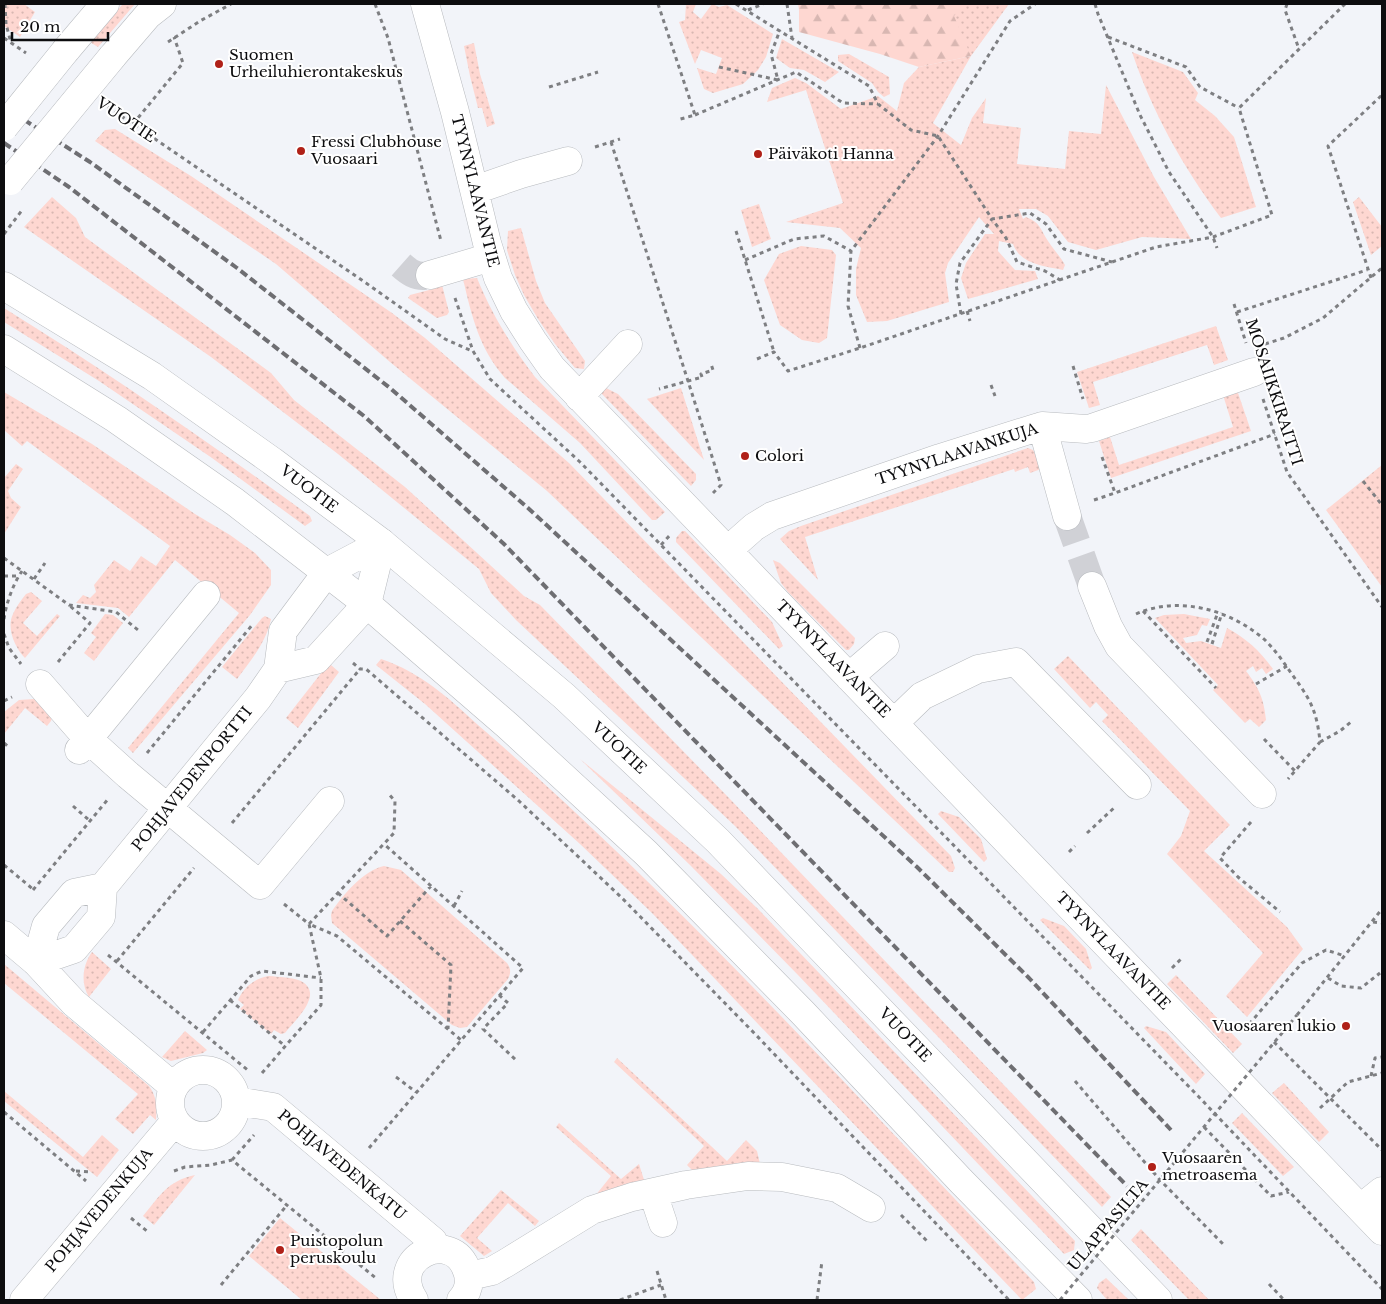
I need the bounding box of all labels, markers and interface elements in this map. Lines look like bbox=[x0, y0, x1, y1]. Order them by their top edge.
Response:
scale bar bbox=[12, 10, 109, 42]
text: 20 m bbox=[20, 17, 60, 36]
place label: Suomen Urheiluhierontakeskus bbox=[229, 45, 403, 81]
marker: Suomen Urheiluhierontakeskus bbox=[213, 58, 225, 70]
street label: VUOTIE bbox=[92, 92, 160, 146]
street label: TYYNYLAAVANTIE bbox=[447, 113, 504, 269]
place label: Fressi Clubhouse Vuosaari bbox=[310, 132, 442, 168]
place label: Päiväkoti Hanna bbox=[768, 144, 894, 163]
marker: Fressi Clubhouse Vuosaari bbox=[295, 145, 307, 157]
marker: Päiväkoti Hanna bbox=[752, 148, 764, 160]
street label: MOSAIIKKIRAITTI bbox=[1242, 316, 1307, 468]
street label: TYYNYLAAVANKUJA bbox=[873, 418, 1041, 489]
place label: Colori bbox=[755, 446, 804, 465]
marker: Colori bbox=[739, 450, 751, 462]
street label: VUOTIE bbox=[276, 460, 342, 517]
street label: TYYNYLAAVANTIE bbox=[772, 596, 895, 722]
street label: POHJAVEDENPORTTI bbox=[127, 703, 256, 855]
street label: VUOTIE bbox=[587, 717, 651, 778]
street label: TYYNYLAAVANTIE bbox=[1052, 888, 1175, 1014]
street label: VUOTIE bbox=[874, 1003, 936, 1066]
place label: Vuosaaren lukio bbox=[1211, 1016, 1336, 1035]
marker: Vuosaaren lukio bbox=[1340, 1020, 1352, 1032]
street label: POHJAVEDENKATU bbox=[274, 1105, 410, 1224]
street label: POHJAVEDENKUJA bbox=[41, 1143, 156, 1276]
place label: Vuosaaren metroasema bbox=[1161, 1148, 1258, 1184]
marker: Vuosaaren metroasema bbox=[1146, 1161, 1158, 1173]
street label: ULAPPASILTA bbox=[1064, 1174, 1152, 1275]
place label: Puistopolun peruskoulu bbox=[290, 1231, 383, 1267]
marker: Puistopolun peruskoulu bbox=[274, 1244, 286, 1256]

